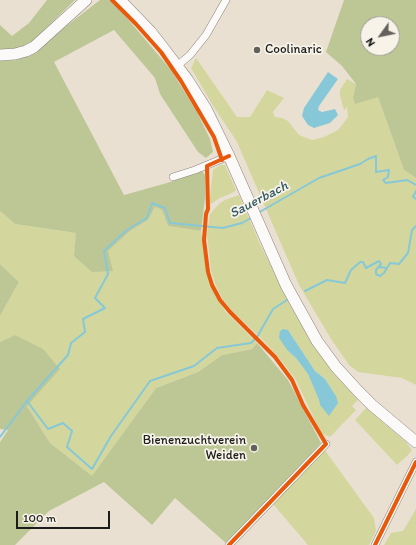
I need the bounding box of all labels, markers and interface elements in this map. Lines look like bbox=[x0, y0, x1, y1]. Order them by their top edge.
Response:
north arrow bbox=[360, 16, 400, 56]
text: N bbox=[363, 36, 378, 49]
place label: Coolinaric bbox=[265, 42, 322, 58]
marker: Coolinaric bbox=[252, 45, 262, 55]
water label: Sauerbach bbox=[227, 178, 291, 222]
place label: Bienenzuchtverein Weiden bbox=[143, 433, 246, 464]
marker: Bienenzuchtverein Weiden bbox=[249, 443, 259, 453]
scale bar bbox=[18, 503, 112, 529]
text: 100 m bbox=[23, 511, 56, 525]

